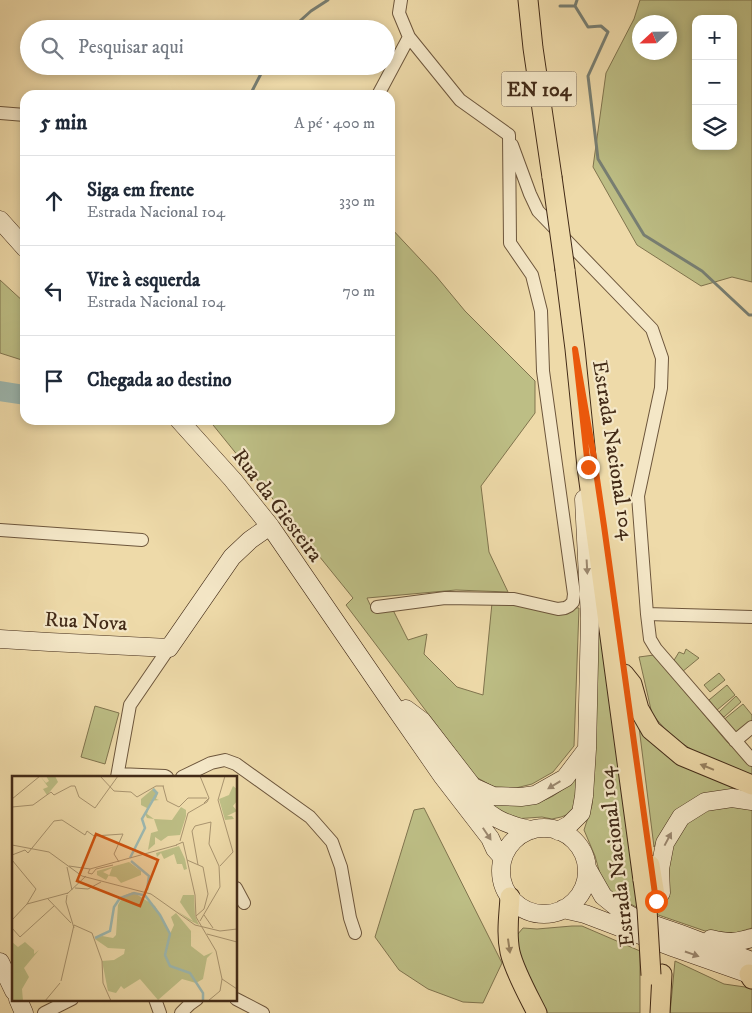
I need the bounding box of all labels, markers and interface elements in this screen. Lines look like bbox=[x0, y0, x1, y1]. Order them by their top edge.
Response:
north arrow bbox=[632, 15, 677, 60]
map controls bbox=[692, 15, 737, 150]
button: + bbox=[692, 15, 737, 60]
search box bbox=[20, 20, 395, 75]
icon: search bbox=[38, 34, 66, 62]
text: Pesquisar aqui bbox=[78, 36, 184, 59]
button: − bbox=[692, 60, 737, 105]
road number: EN 104 bbox=[502, 72, 576, 106]
button: layers bbox=[692, 105, 737, 150]
text: 5 min bbox=[40, 110, 87, 136]
text: A pé · 400 m bbox=[294, 113, 375, 133]
text: Siga em frente bbox=[87, 179, 194, 202]
icon: ahead bbox=[40, 187, 68, 215]
text: 330 m bbox=[339, 191, 375, 211]
text: Estrada Nacional 104 bbox=[87, 202, 225, 222]
text: Vire à esquerda bbox=[87, 269, 200, 292]
icon: left bbox=[40, 277, 68, 305]
text: 70 m bbox=[343, 281, 375, 301]
text: Estrada Nacional 104 bbox=[87, 292, 225, 312]
street label: Estrada Nacional 104 bbox=[586, 359, 640, 543]
icon: arrive bbox=[40, 367, 68, 395]
text: Chegada ao destino bbox=[87, 369, 232, 392]
street label: Rua da Giesteira bbox=[226, 444, 328, 567]
route end bbox=[577, 456, 600, 479]
one-way arrow bbox=[584, 559, 592, 575]
street label: Rua Nova bbox=[44, 607, 128, 637]
one-way arrow bbox=[700, 762, 714, 770]
street label: Estrada Nacional 104 bbox=[593, 764, 641, 948]
inset map bbox=[12, 776, 238, 1000]
one-way arrow bbox=[548, 780, 561, 789]
one-way arrow bbox=[482, 827, 491, 840]
one-way arrow bbox=[664, 831, 672, 846]
route start bbox=[645, 890, 668, 913]
one-way arrow bbox=[506, 938, 514, 954]
one-way arrow bbox=[684, 951, 699, 958]

